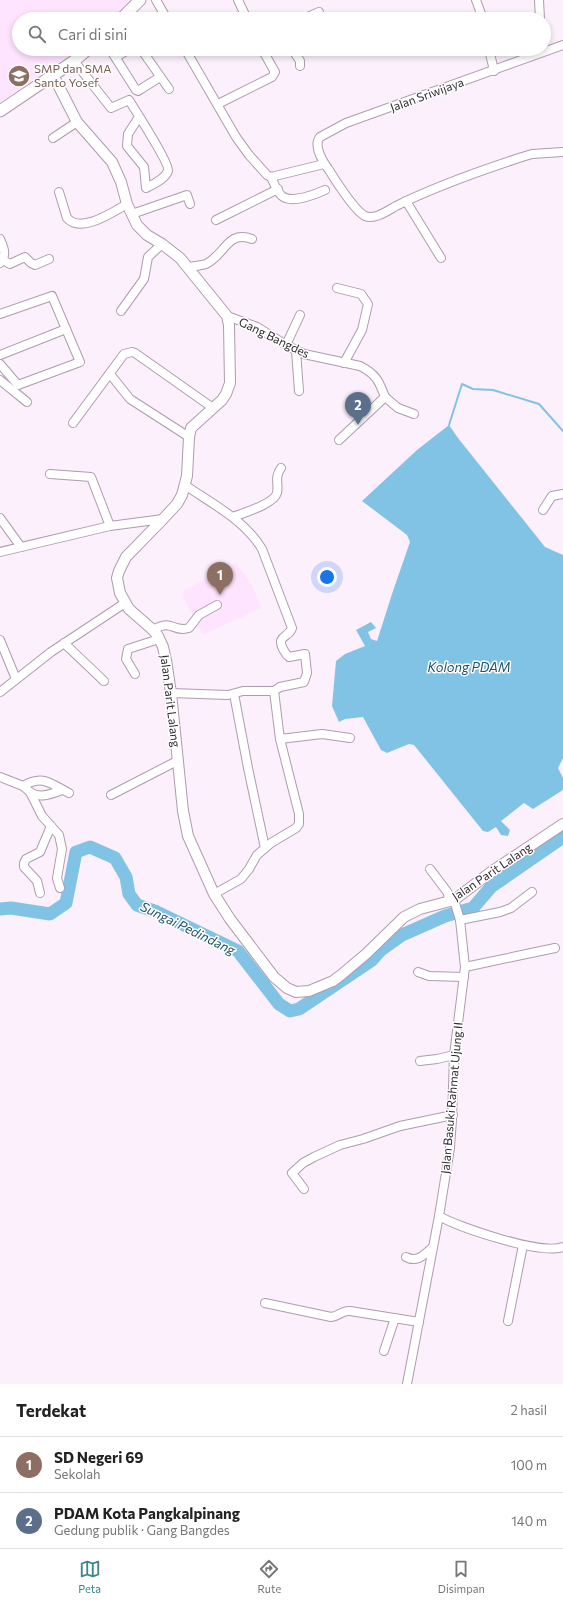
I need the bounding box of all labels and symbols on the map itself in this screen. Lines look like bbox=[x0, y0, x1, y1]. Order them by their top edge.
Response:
place label: SMP dan SMA Santo Yosef bbox=[34, 61, 112, 89]
school or university icon: SMP dan SMA Santo Yosef bbox=[6, 63, 32, 89]
street label: Jalan Sriwijaya bbox=[388, 74, 466, 115]
street label: Gang Bangdes bbox=[237, 314, 312, 360]
pin: 2 bbox=[345, 392, 371, 425]
pin: 1 bbox=[207, 562, 233, 595]
your location bbox=[317, 567, 337, 587]
street label: Jalan Parit Lalang bbox=[157, 654, 184, 749]
water label: Kolong PDAM bbox=[428, 659, 510, 675]
street label: Jalan Parit Lalang bbox=[449, 839, 535, 904]
water label: Sungai Pedindang bbox=[138, 898, 239, 958]
street label: Jalan Basuki Rahmat Ujung II bbox=[437, 1021, 466, 1175]

